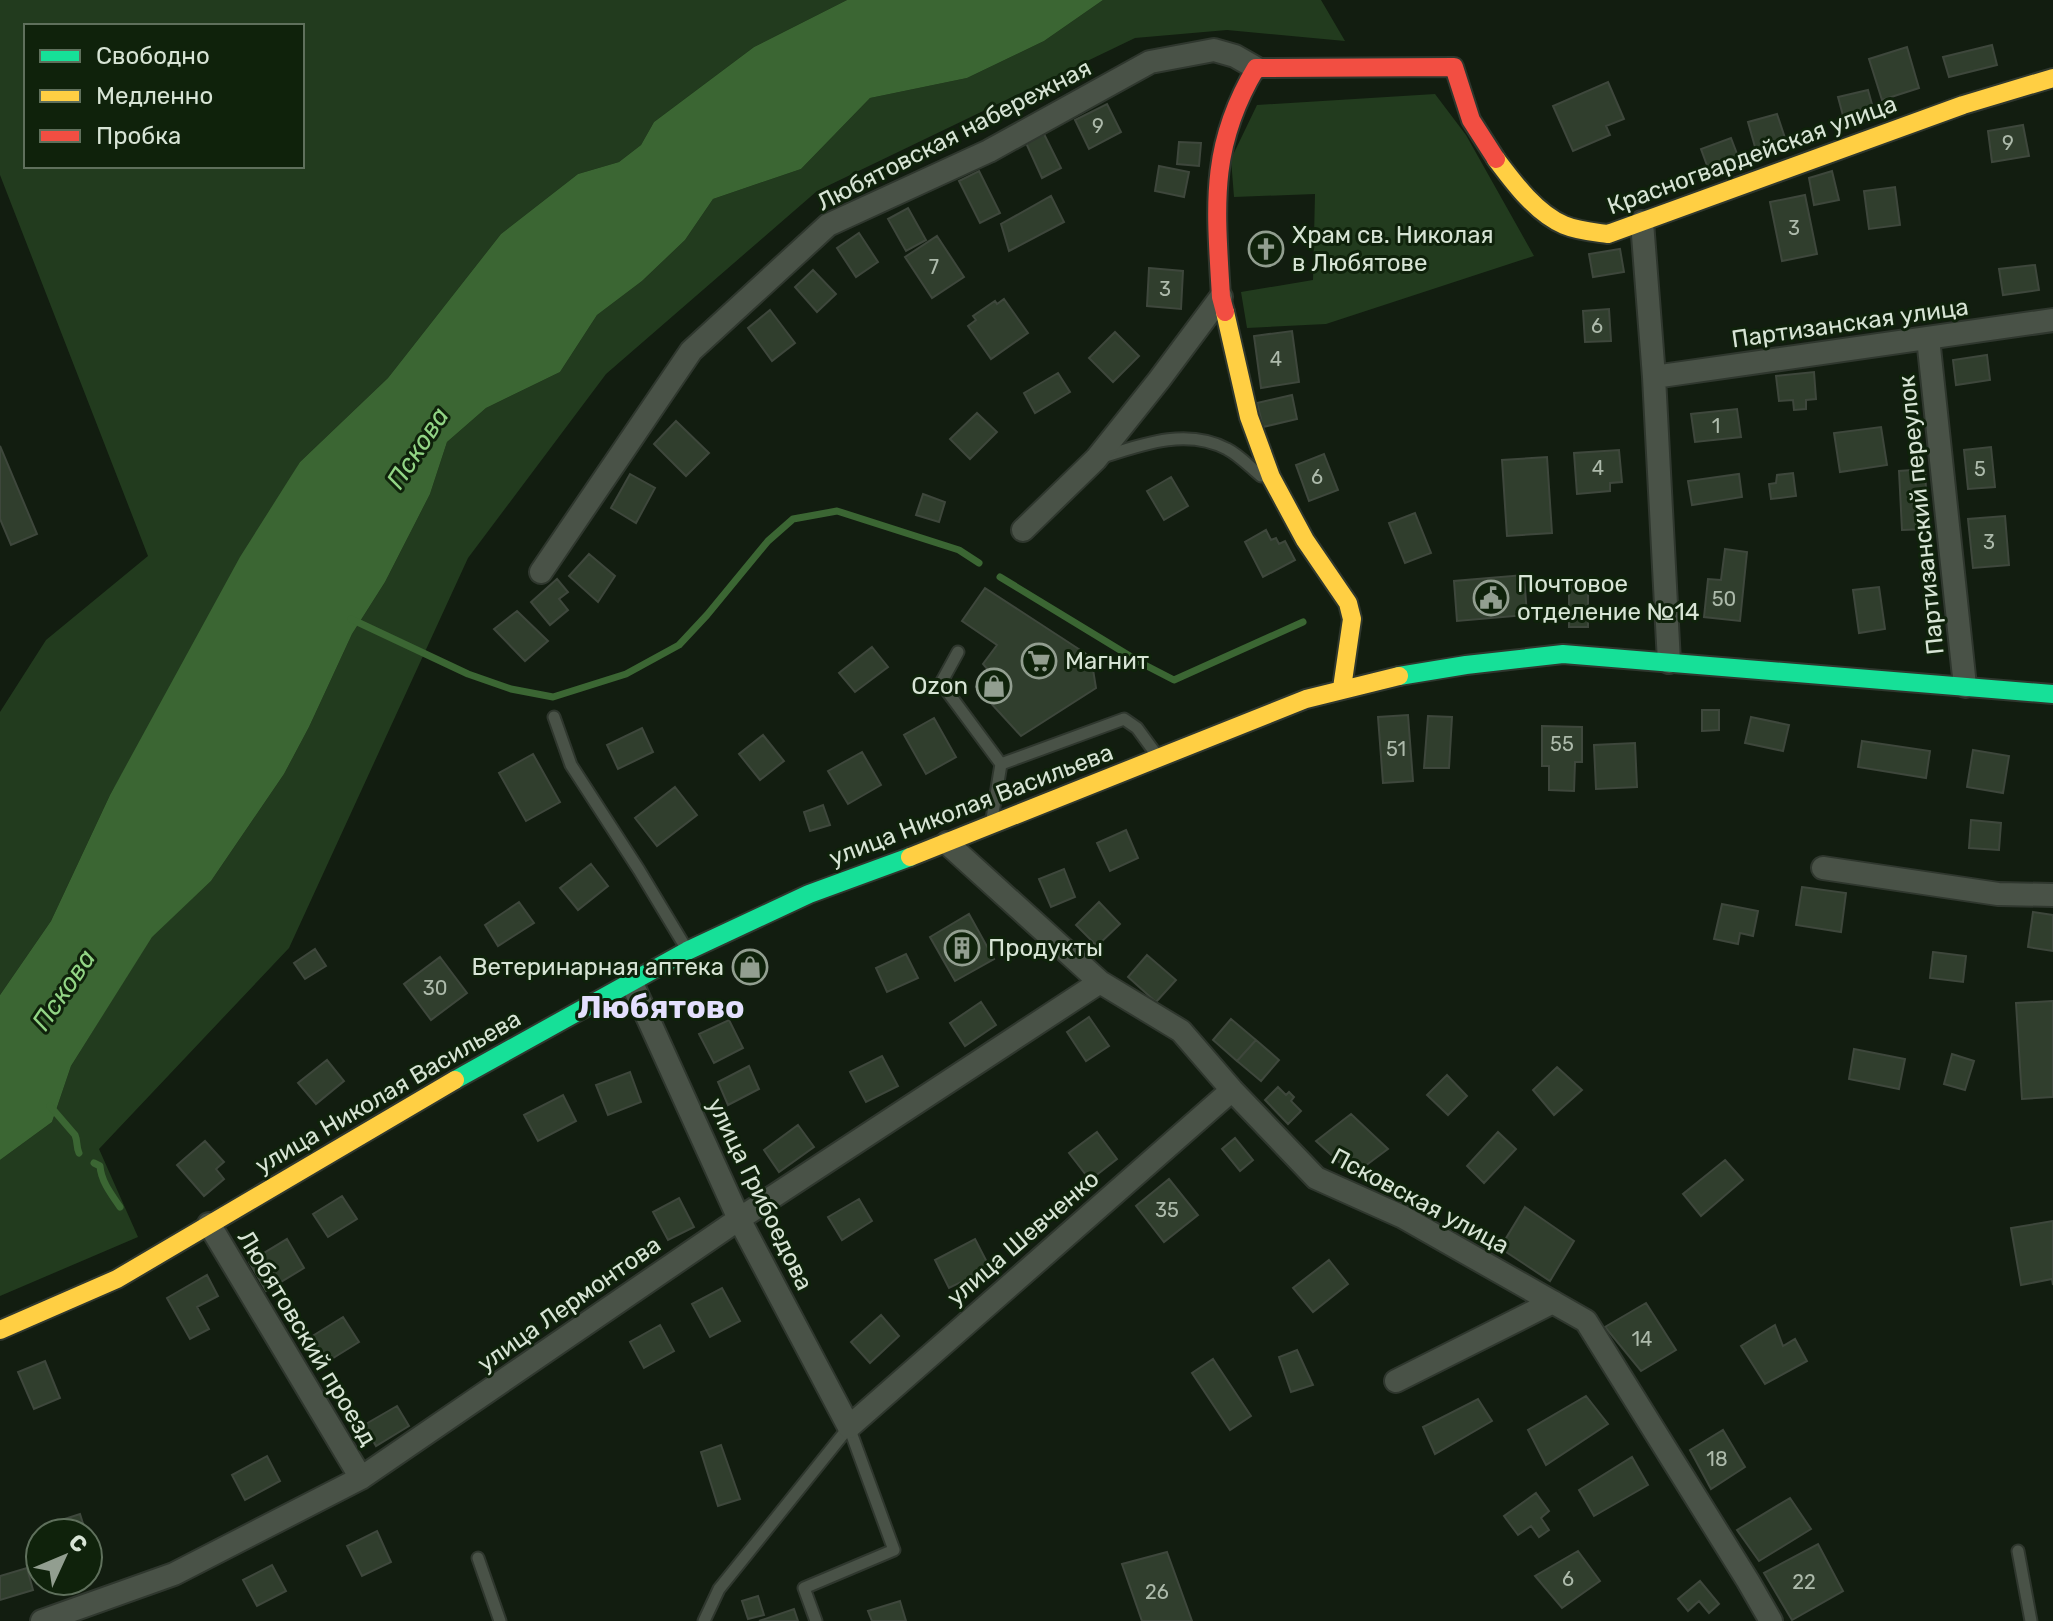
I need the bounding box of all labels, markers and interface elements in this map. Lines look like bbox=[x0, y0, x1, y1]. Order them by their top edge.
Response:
legend bbox=[24, 24, 304, 168]
text: Свободно bbox=[96, 42, 210, 70]
street label: Любятовская набережная bbox=[812, 54, 1096, 216]
text: Медленно bbox=[96, 82, 213, 110]
street label: Красногвардейская улица bbox=[1604, 90, 1900, 220]
house number: 9 bbox=[1092, 114, 1104, 138]
text: Пробка bbox=[96, 122, 181, 150]
house number: 9 bbox=[2002, 131, 2014, 155]
house number: 3 bbox=[1788, 216, 1800, 240]
place label: Храм св. Николая в Любятове bbox=[1292, 221, 1493, 277]
church icon: Храм св. Николая в Любятове bbox=[1247, 230, 1285, 268]
house number: 7 bbox=[929, 255, 939, 279]
house number: 3 bbox=[1159, 277, 1171, 301]
street label: Партизанская улица bbox=[1730, 292, 1970, 354]
house number: 6 bbox=[1591, 314, 1603, 338]
house number: 4 bbox=[1270, 347, 1282, 371]
street label: Партизанский переулок bbox=[1892, 374, 1950, 656]
water label: Пскова bbox=[380, 402, 456, 494]
house number: 1 bbox=[1712, 414, 1720, 438]
house number: 4 bbox=[1592, 456, 1604, 480]
house number: 5 bbox=[1974, 457, 1986, 481]
house number: 6 bbox=[1311, 465, 1323, 489]
house number: 3 bbox=[1983, 530, 1995, 554]
place label: Почтовое отделение №14 bbox=[1517, 570, 1700, 626]
public building icon: Почтовое отделение №14 bbox=[1472, 579, 1510, 617]
house number: 50 bbox=[1712, 587, 1736, 611]
supermarket icon: Магнит bbox=[1020, 642, 1058, 680]
place label: Магнит bbox=[1065, 647, 1149, 675]
shop icon: Ozon bbox=[975, 667, 1013, 705]
place label: Ozon bbox=[911, 672, 968, 700]
house number: 55 bbox=[1550, 732, 1574, 756]
house number: 51 bbox=[1386, 737, 1406, 761]
street label: улица Николая Васильева bbox=[825, 738, 1117, 872]
building icon: Продукты bbox=[943, 929, 981, 967]
place label: Продукты bbox=[988, 934, 1103, 962]
water label: Пскова bbox=[26, 944, 102, 1036]
shop icon: Ветеринарная аптека bbox=[731, 948, 769, 986]
place label: Ветеринарная аптека bbox=[472, 953, 724, 981]
house number: 30 bbox=[423, 976, 447, 1000]
district label: Любятово bbox=[577, 988, 745, 1026]
street label: улица Николая Васильева bbox=[250, 1004, 526, 1180]
street label: улица Грибоедова bbox=[701, 1093, 819, 1295]
street label: Псковская улица bbox=[1326, 1142, 1514, 1260]
street label: улица Шевченко bbox=[941, 1164, 1105, 1312]
house number: 35 bbox=[1155, 1198, 1179, 1222]
street label: Любятовский проезд bbox=[232, 1225, 382, 1451]
street label: улица Лермонтова bbox=[472, 1230, 666, 1378]
house number: 14 bbox=[1632, 1327, 1652, 1351]
house number: 18 bbox=[1706, 1447, 1728, 1471]
north arrow bbox=[24, 1517, 104, 1597]
text: С bbox=[63, 1529, 93, 1558]
house number: 6 bbox=[1562, 1567, 1574, 1591]
house number: 22 bbox=[1792, 1570, 1816, 1594]
house number: 26 bbox=[1145, 1580, 1169, 1604]

